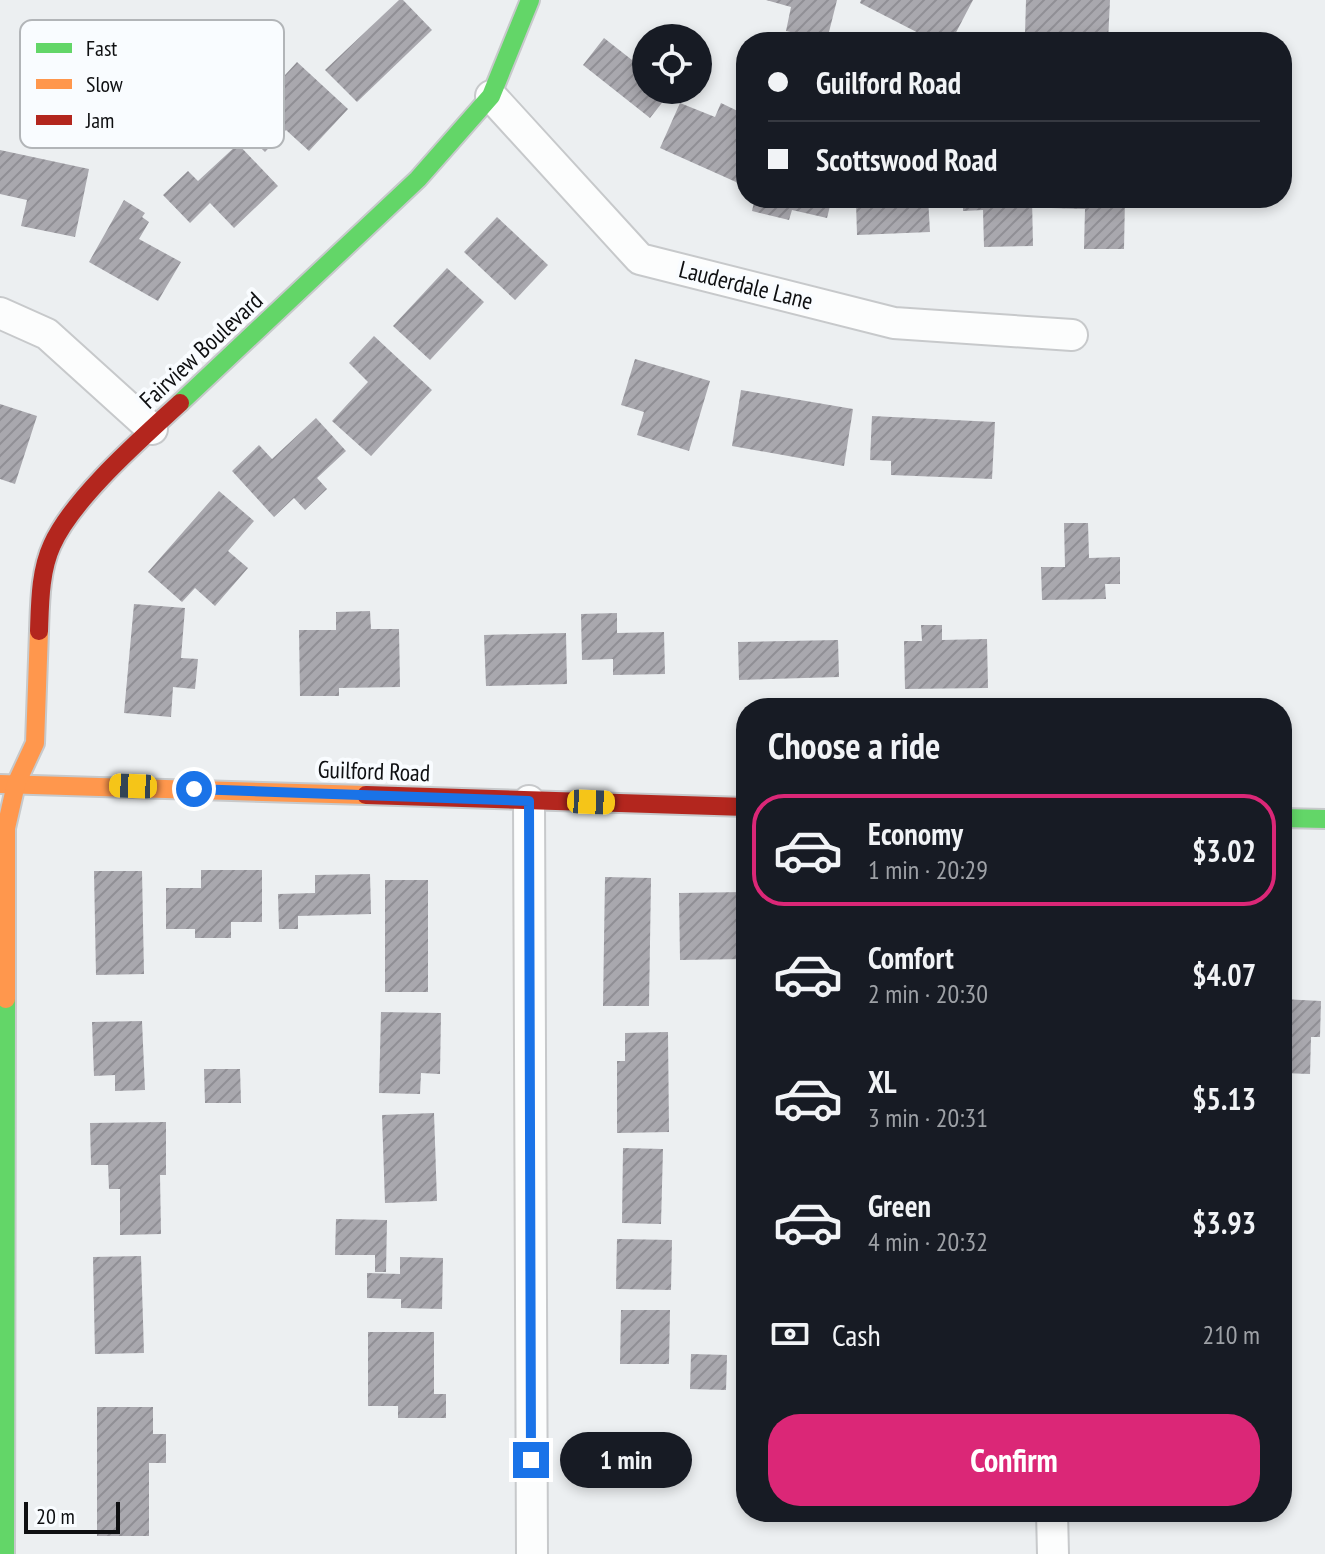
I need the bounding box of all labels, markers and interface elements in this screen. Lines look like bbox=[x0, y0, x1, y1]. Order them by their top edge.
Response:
legend bbox=[20, 20, 284, 148]
map controls bbox=[632, 24, 712, 104]
button: locate bbox=[632, 24, 712, 104]
text: Fast bbox=[86, 34, 117, 62]
text: Guilford Road bbox=[816, 63, 961, 102]
text: Slow bbox=[86, 70, 123, 98]
text: Jam bbox=[85, 106, 114, 134]
text: Scottswood Road bbox=[816, 140, 997, 179]
street label: Lauderdale Lane bbox=[676, 253, 816, 317]
street label: Fairview Boulevard bbox=[133, 285, 269, 415]
text: Choose a ride bbox=[768, 722, 940, 769]
street label: Guilford Road bbox=[317, 754, 431, 788]
route start bbox=[176, 771, 212, 807]
car bbox=[109, 773, 157, 799]
car bbox=[567, 789, 615, 815]
icon: car bbox=[772, 814, 844, 886]
text: Economy bbox=[868, 814, 963, 853]
text: $3.02 bbox=[1192, 831, 1256, 870]
text: 1 min · 20:29 bbox=[868, 853, 988, 886]
icon: car bbox=[772, 938, 844, 1010]
text: Comfort bbox=[868, 938, 954, 977]
text: $4.07 bbox=[1192, 955, 1256, 994]
text: 2 min · 20:30 bbox=[868, 977, 988, 1010]
icon: car bbox=[772, 1062, 844, 1134]
text: XL bbox=[868, 1062, 897, 1101]
text: $5.13 bbox=[1192, 1079, 1256, 1118]
text: 3 min · 20:31 bbox=[868, 1101, 988, 1134]
icon: car bbox=[772, 1186, 844, 1258]
text: Green bbox=[868, 1186, 931, 1225]
text: $3.93 bbox=[1192, 1203, 1256, 1242]
text: 4 min · 20:32 bbox=[868, 1225, 988, 1258]
icon: cash bbox=[768, 1312, 812, 1356]
text: Cash bbox=[832, 1315, 881, 1354]
text: 210 m bbox=[1202, 1318, 1260, 1351]
button: Confirm bbox=[768, 1414, 1260, 1506]
callout: 1 min bbox=[559, 1432, 691, 1488]
route end bbox=[513, 1442, 549, 1478]
text: 1 min bbox=[600, 1443, 652, 1476]
scale bar bbox=[24, 1498, 120, 1534]
text: 20 m bbox=[36, 1502, 75, 1530]

